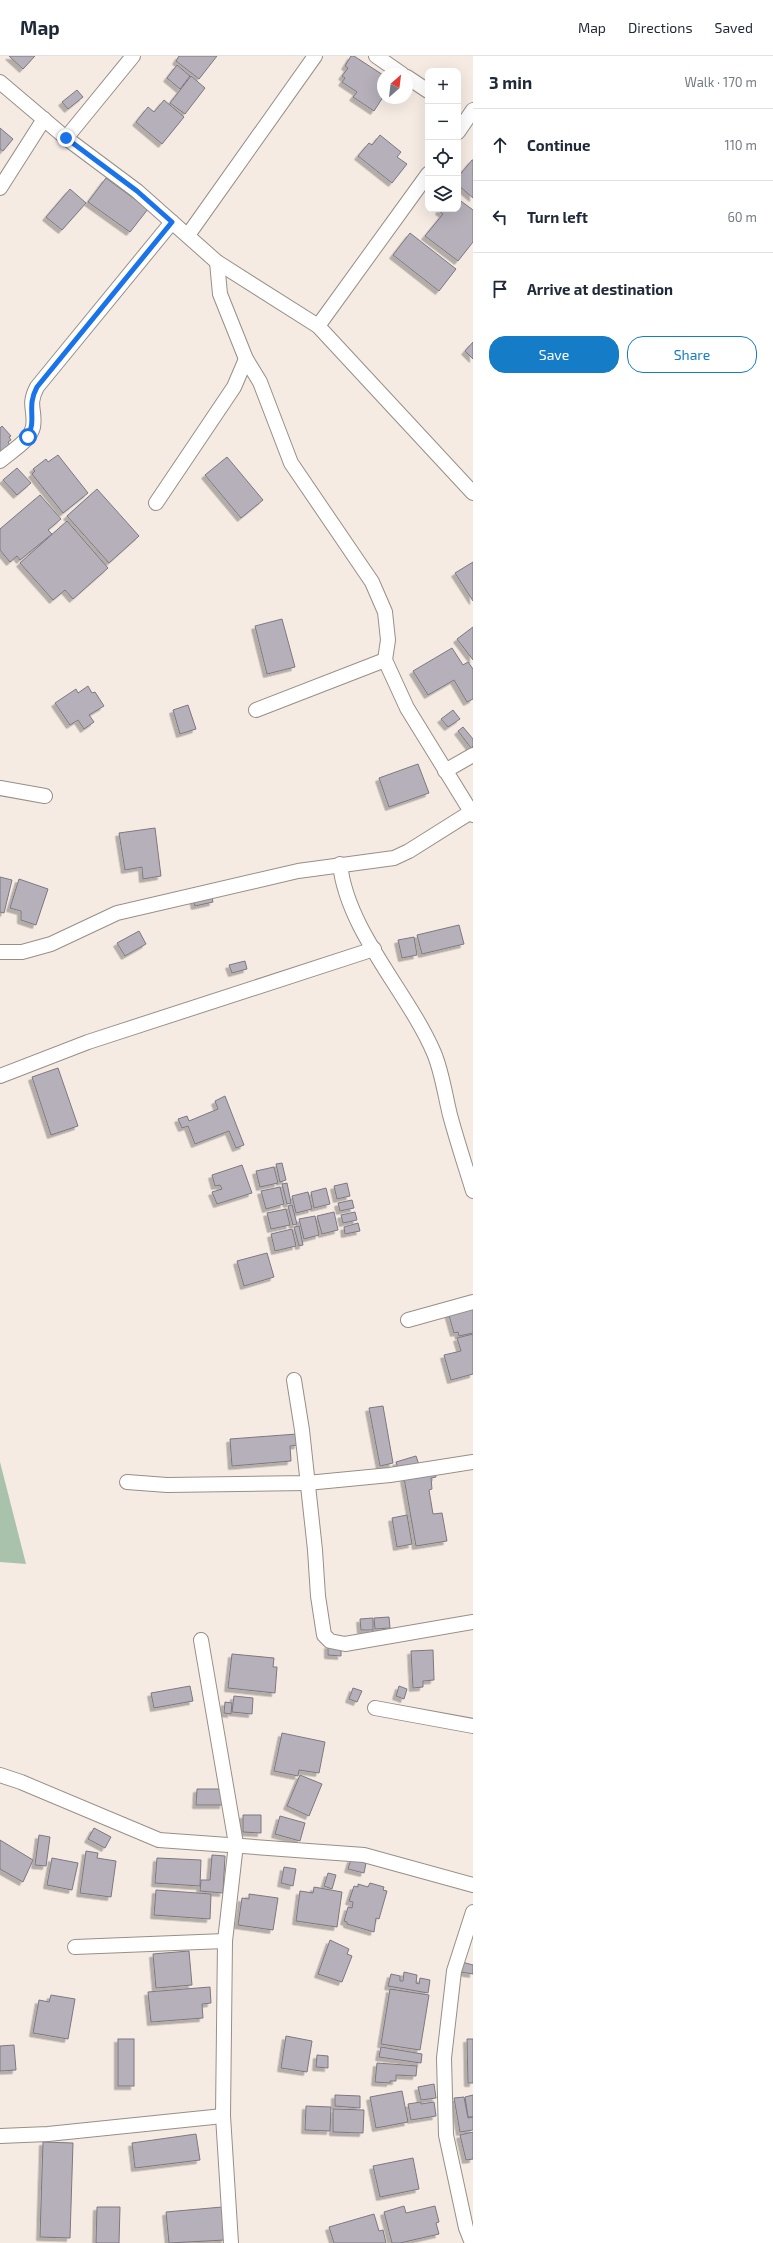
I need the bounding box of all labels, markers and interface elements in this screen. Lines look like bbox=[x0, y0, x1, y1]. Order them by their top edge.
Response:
text: Map bbox=[20, 16, 60, 39]
text: Map bbox=[578, 19, 606, 36]
text: Directions bbox=[628, 19, 693, 36]
text: Saved bbox=[715, 19, 753, 36]
north arrow bbox=[377, 68, 413, 104]
map controls bbox=[425, 68, 461, 212]
button: + bbox=[425, 68, 461, 104]
text: 3 min bbox=[489, 72, 532, 92]
text: Walk · 170 m bbox=[685, 74, 757, 90]
button: − bbox=[425, 104, 461, 140]
route end bbox=[57, 129, 75, 147]
icon: ahead bbox=[489, 134, 511, 156]
text: Continue bbox=[527, 136, 590, 154]
text: 110 m bbox=[725, 137, 757, 153]
button: locate bbox=[425, 140, 461, 176]
button: layers bbox=[425, 176, 461, 212]
icon: left bbox=[489, 206, 511, 228]
text: Turn left bbox=[527, 208, 588, 226]
text: 60 m bbox=[727, 209, 757, 225]
icon: arrive bbox=[489, 278, 511, 300]
text: Arrive at destination bbox=[527, 280, 673, 298]
button: Save bbox=[489, 336, 619, 373]
button: Share bbox=[627, 336, 757, 373]
route start bbox=[19, 428, 37, 446]

